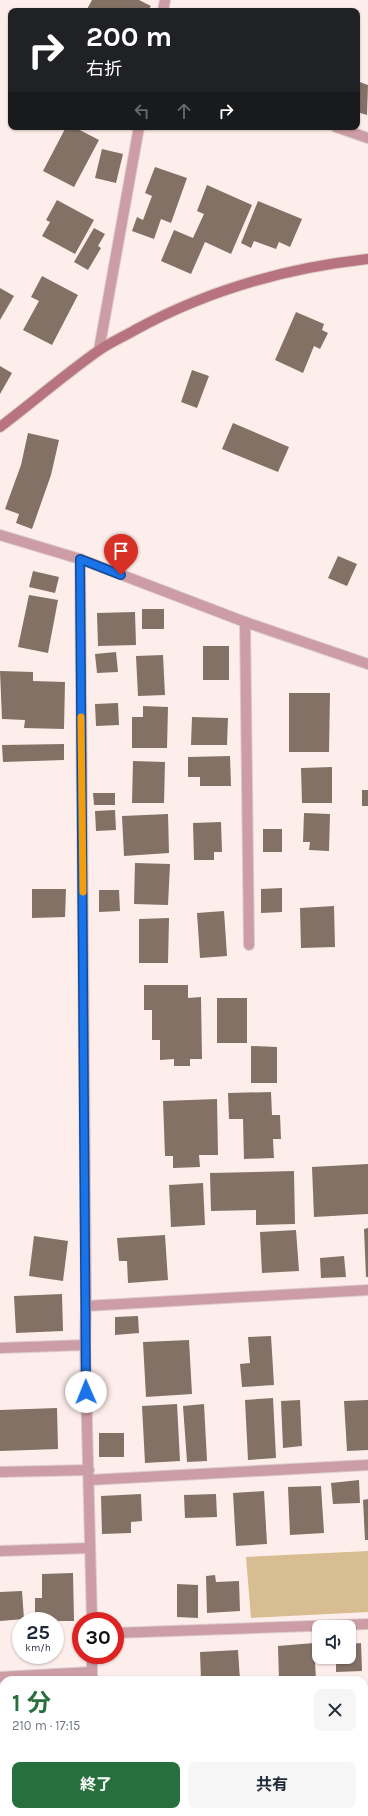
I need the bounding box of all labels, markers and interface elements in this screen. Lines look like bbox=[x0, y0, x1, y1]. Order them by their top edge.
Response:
text: 200 m bbox=[86, 20, 172, 53]
icon: right bbox=[20, 24, 72, 76]
text: 右折 bbox=[86, 58, 122, 80]
icon: left bbox=[131, 100, 153, 122]
icon: ahead bbox=[173, 100, 195, 122]
icon: right bbox=[215, 100, 237, 122]
pin bbox=[104, 534, 138, 575]
icon: arrive bbox=[110, 540, 132, 562]
position arrow bbox=[65, 1371, 107, 1413]
speed limit sign: 30 bbox=[72, 1612, 124, 1664]
map controls bbox=[312, 1620, 356, 1664]
button: sound bbox=[312, 1620, 356, 1664]
text: 25 bbox=[26, 1621, 50, 1644]
text: km/h bbox=[25, 1642, 51, 1654]
text: 1 分 bbox=[12, 1689, 51, 1717]
button: close bbox=[314, 1689, 356, 1731]
text: 210 m · 17:15 bbox=[12, 1718, 80, 1733]
button: 終了 bbox=[12, 1762, 180, 1808]
button: 共有 bbox=[188, 1762, 356, 1808]

